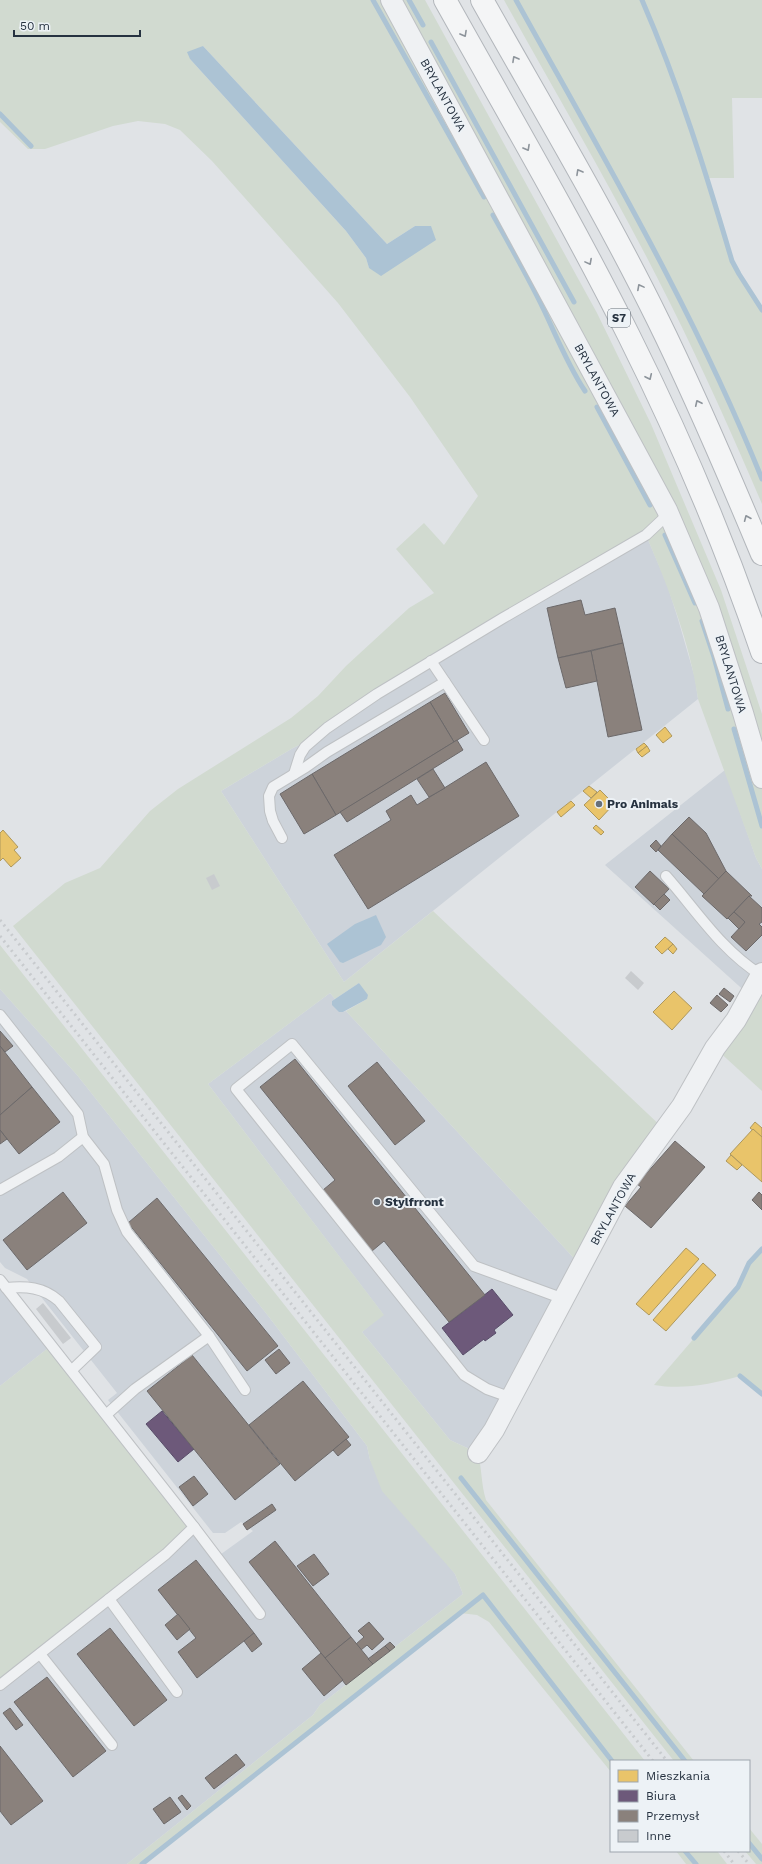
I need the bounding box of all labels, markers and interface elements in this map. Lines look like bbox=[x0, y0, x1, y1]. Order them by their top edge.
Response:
scale bar bbox=[14, 12, 140, 38]
text: 50 m bbox=[20, 19, 50, 33]
one-way arrow bbox=[459, 30, 466, 37]
street label: BRYLANTOWA bbox=[417, 56, 469, 134]
one-way arrow bbox=[513, 56, 520, 63]
one-way arrow bbox=[522, 144, 529, 151]
one-way arrow bbox=[576, 169, 583, 176]
one-way arrow bbox=[585, 258, 592, 265]
one-way arrow bbox=[637, 284, 645, 291]
road number: S7 bbox=[608, 309, 630, 327]
street label: BRYLANTOWA bbox=[571, 341, 623, 419]
one-way arrow bbox=[644, 373, 652, 381]
one-way arrow bbox=[695, 400, 703, 408]
one-way arrow bbox=[744, 514, 752, 522]
street label: BRYLANTOWA bbox=[712, 633, 750, 715]
place label: Pro Animals bbox=[607, 797, 679, 811]
marker: Pro Animals bbox=[594, 799, 604, 809]
street label: BRYLANTOWA bbox=[587, 1170, 639, 1248]
place label: Stylfrront bbox=[385, 1195, 444, 1209]
marker: Stylfrront bbox=[372, 1197, 382, 1207]
legend bbox=[610, 1760, 750, 1852]
text: Mieszkania bbox=[646, 1769, 710, 1783]
text: Biura bbox=[646, 1789, 676, 1803]
text: Przemysł bbox=[646, 1809, 700, 1823]
text: Inne bbox=[646, 1829, 671, 1843]

